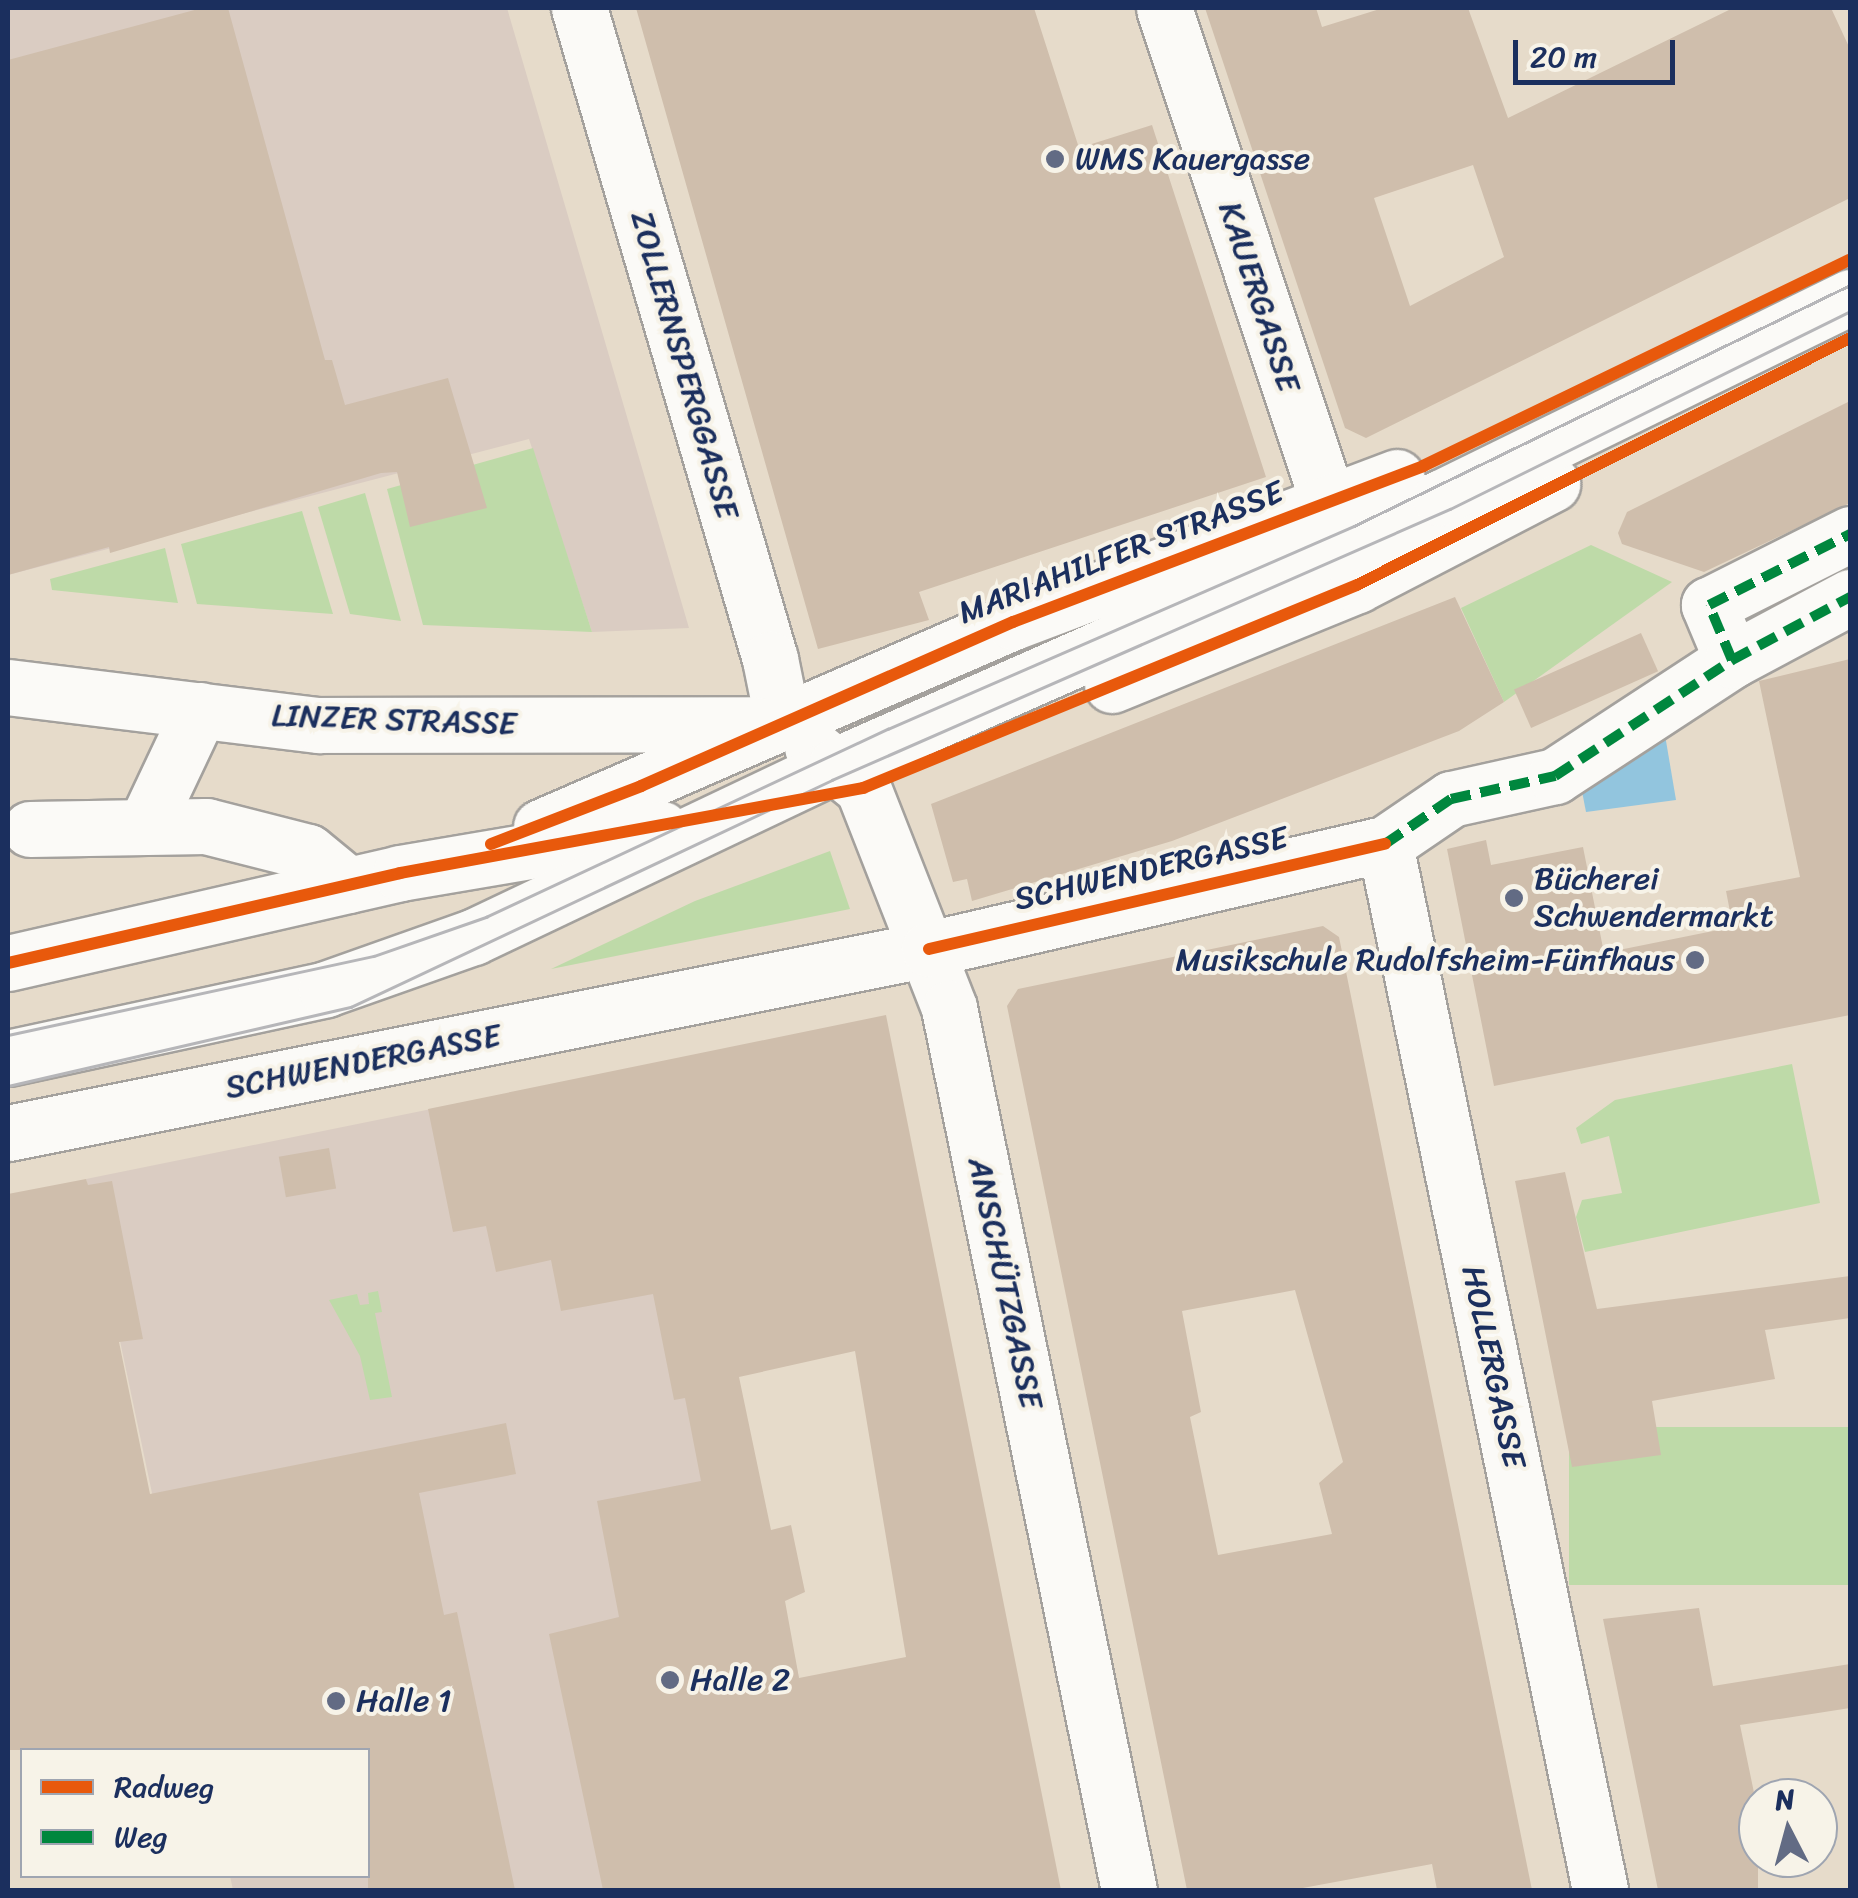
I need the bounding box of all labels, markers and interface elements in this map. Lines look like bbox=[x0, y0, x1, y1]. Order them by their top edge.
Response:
scale bar bbox=[1518, 20, 1680, 82]
text: 20 m bbox=[1530, 30, 1597, 84]
place label: WMS Kauergasse bbox=[1075, 140, 1310, 178]
marker: WMS Kauergasse bbox=[1044, 148, 1066, 170]
street label: KAUERGASSE bbox=[1210, 197, 1308, 397]
street label: ZOLLERNSPERGGASSE bbox=[622, 207, 746, 523]
street label: MARIAHILFER STRASSE bbox=[953, 473, 1289, 633]
street label: LINZER STRASSE bbox=[269, 696, 519, 744]
street label: SCHWENDERGASSE bbox=[1010, 819, 1292, 919]
place label: Bücherei Schwendermarkt bbox=[1534, 861, 1774, 936]
marker: Bücherei Schwendermarkt bbox=[1503, 887, 1525, 909]
place label: Musikschule Rudolfsheim-Fünfhaus bbox=[1176, 941, 1675, 979]
marker: Musikschule Rudolfsheim-Fünfhaus bbox=[1684, 949, 1706, 971]
street label: SCHWENDERGASSE bbox=[222, 1016, 504, 1108]
street label: ANSCHÜTZGASSE bbox=[960, 1154, 1050, 1412]
street label: HOLLERGASSE bbox=[1453, 1262, 1533, 1472]
place label: Halle 2 bbox=[690, 1661, 790, 1699]
marker: Halle 2 bbox=[659, 1669, 681, 1691]
place label: Halle 1 bbox=[356, 1682, 451, 1720]
marker: Halle 1 bbox=[325, 1690, 347, 1712]
legend bbox=[20, 1748, 370, 1878]
text: Radweg bbox=[114, 1760, 214, 1814]
text: N bbox=[1773, 1774, 1797, 1825]
north arrow bbox=[1738, 1778, 1838, 1878]
text: Weg bbox=[114, 1810, 168, 1864]

